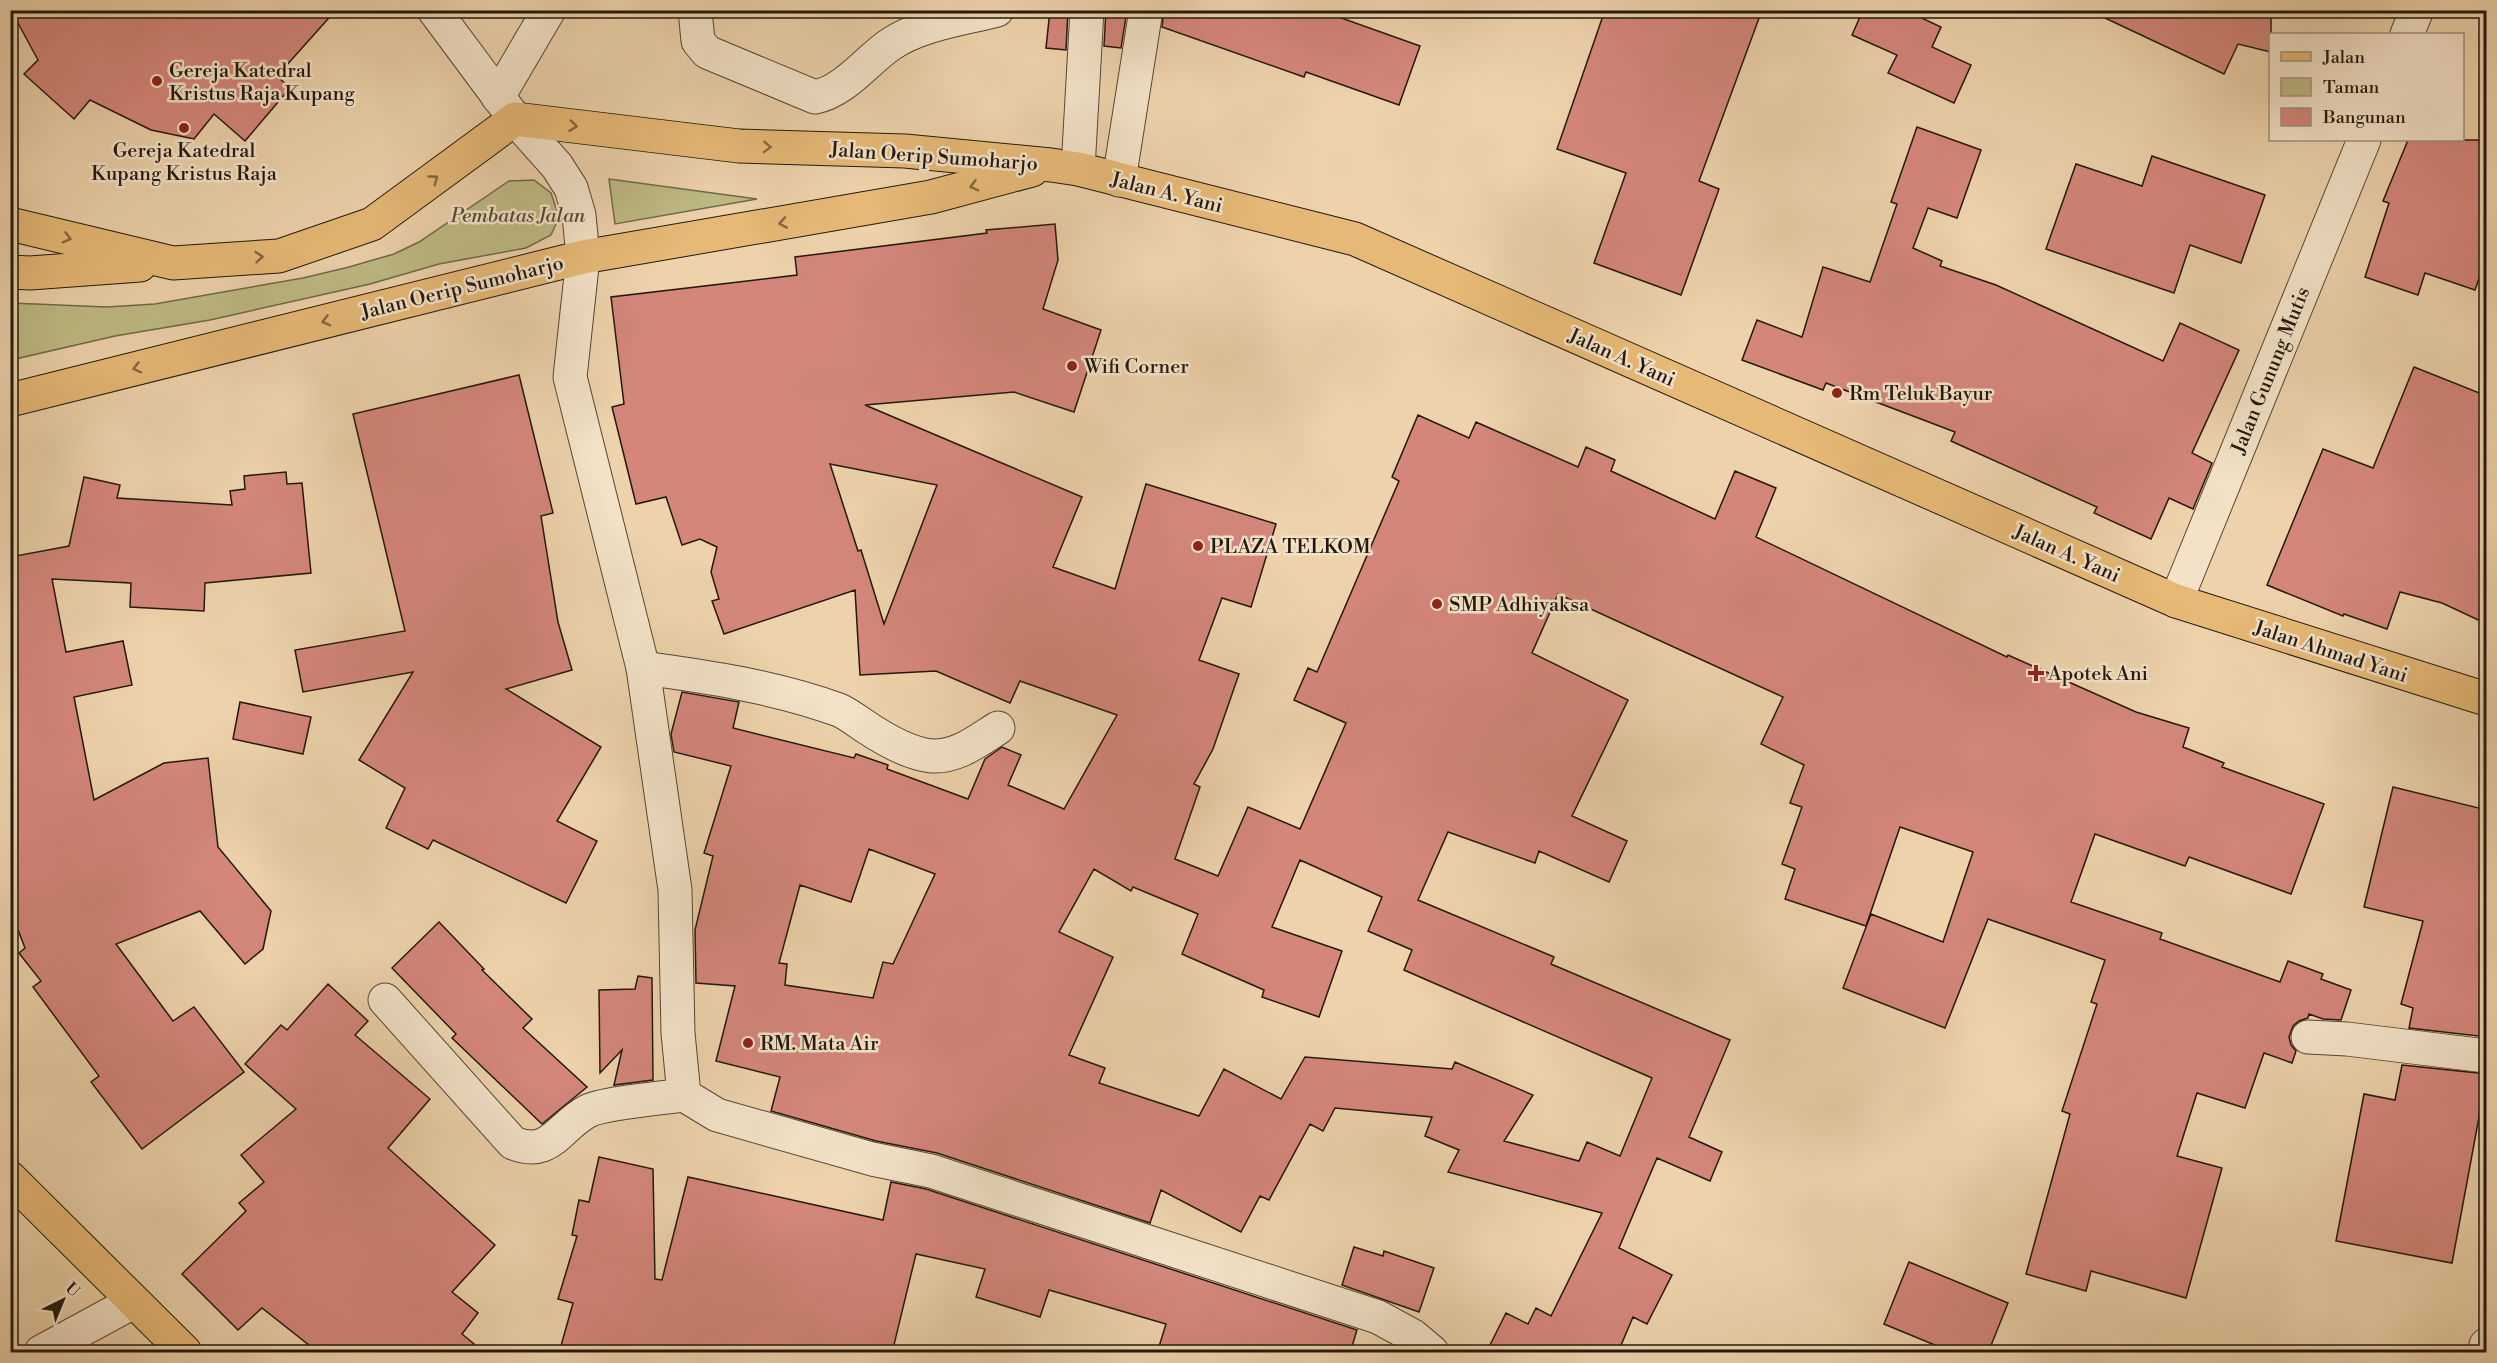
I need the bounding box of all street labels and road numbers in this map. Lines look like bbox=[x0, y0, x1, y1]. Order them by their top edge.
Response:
street label: Jalan Oerip Sumoharjo bbox=[828, 138, 1039, 177]
street label: Jalan A. Yani bbox=[1107, 167, 1226, 220]
street label: Jalan Oerip Sumoharjo bbox=[357, 251, 566, 326]
street label: Jalan Gunung Mutis bbox=[2226, 283, 2316, 459]
street label: Jalan A. Yani bbox=[1563, 323, 1679, 393]
street label: Jalan A. Yani bbox=[2008, 519, 2124, 589]
street label: Jalan Ahmad Yani bbox=[2250, 615, 2411, 689]

